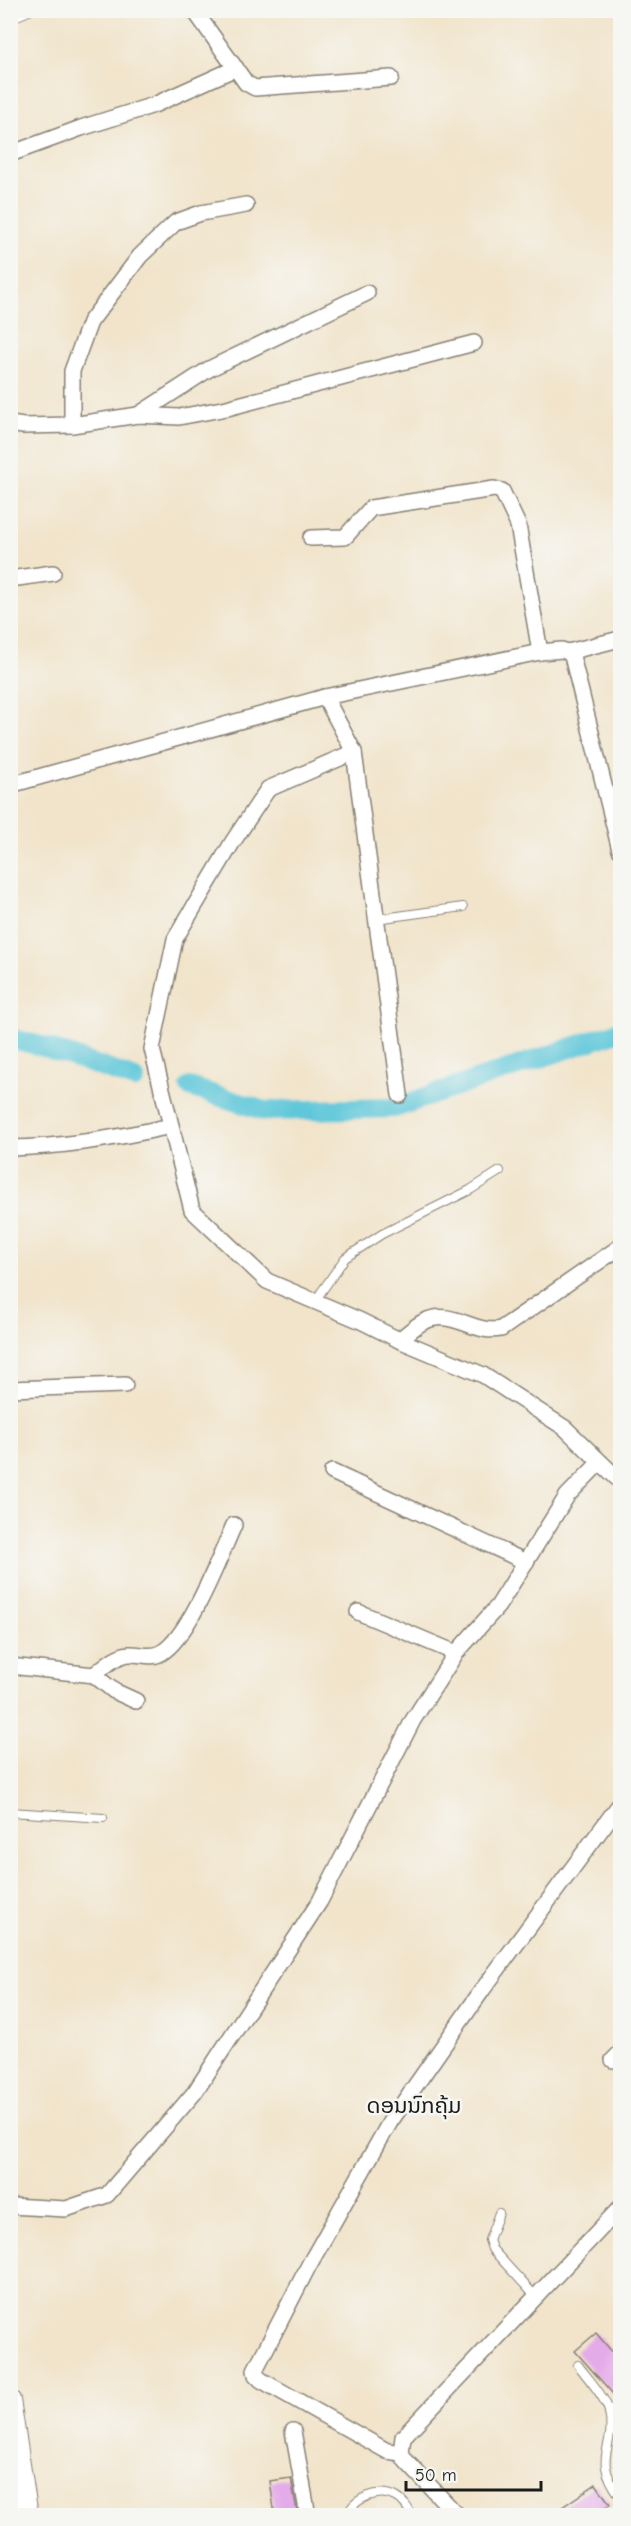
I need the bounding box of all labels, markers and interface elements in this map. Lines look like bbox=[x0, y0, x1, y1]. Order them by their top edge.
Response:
district label: ດອນນົກຄຸ້ມ bbox=[366, 2093, 462, 2120]
scale bar bbox=[406, 2454, 541, 2492]
text: 50 m bbox=[415, 2465, 457, 2486]

